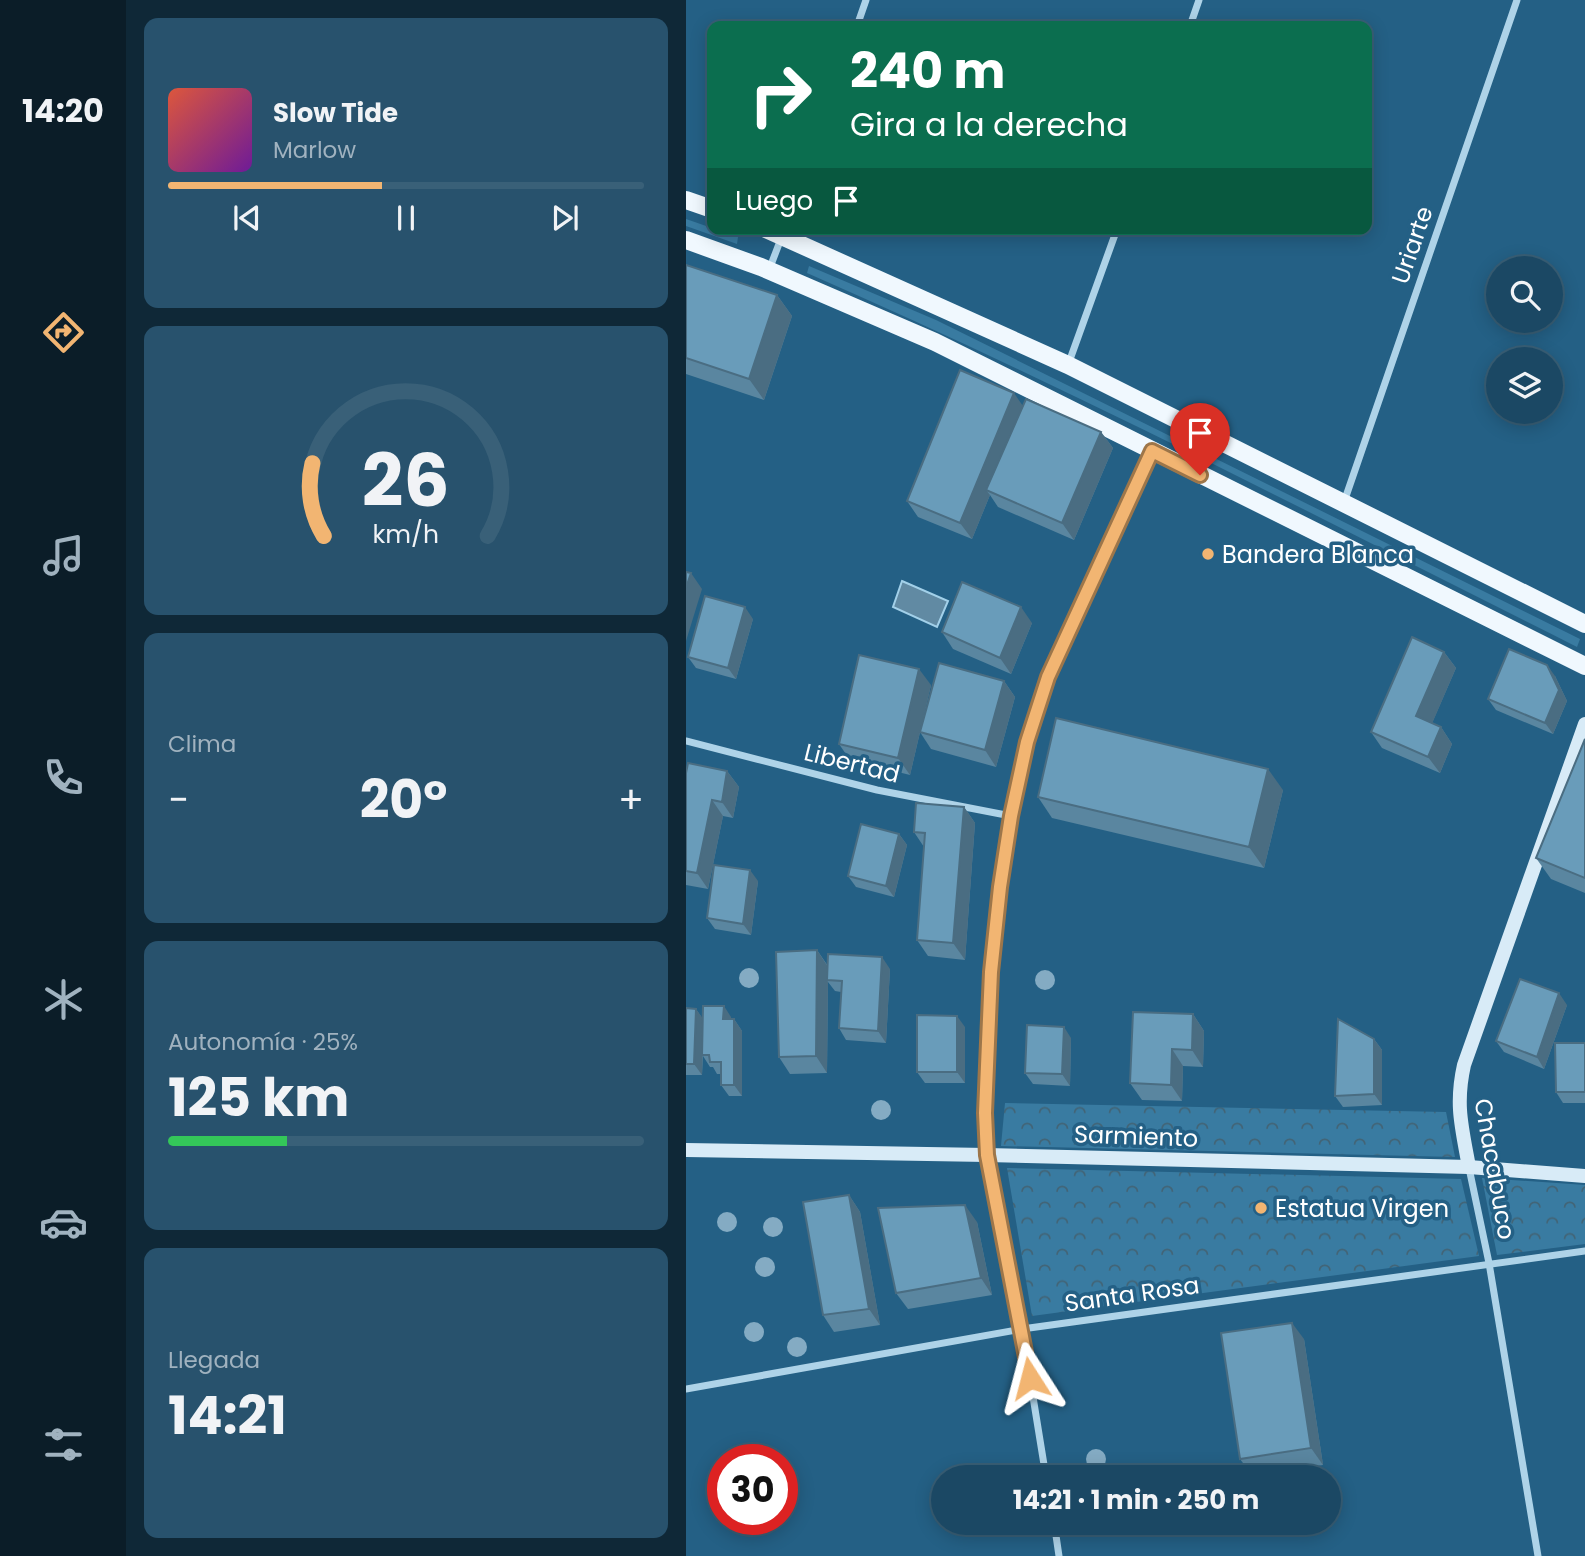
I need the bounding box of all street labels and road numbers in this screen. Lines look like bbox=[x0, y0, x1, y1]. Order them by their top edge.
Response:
street label: Uriarte bbox=[1383, 202, 1441, 288]
street label: Libertad bbox=[801, 735, 903, 791]
street label: Chacabuco bbox=[1466, 1096, 1524, 1242]
street label: Sarmiento bbox=[1073, 1117, 1199, 1155]
street label: Santa Rosa bbox=[1062, 1268, 1202, 1320]

